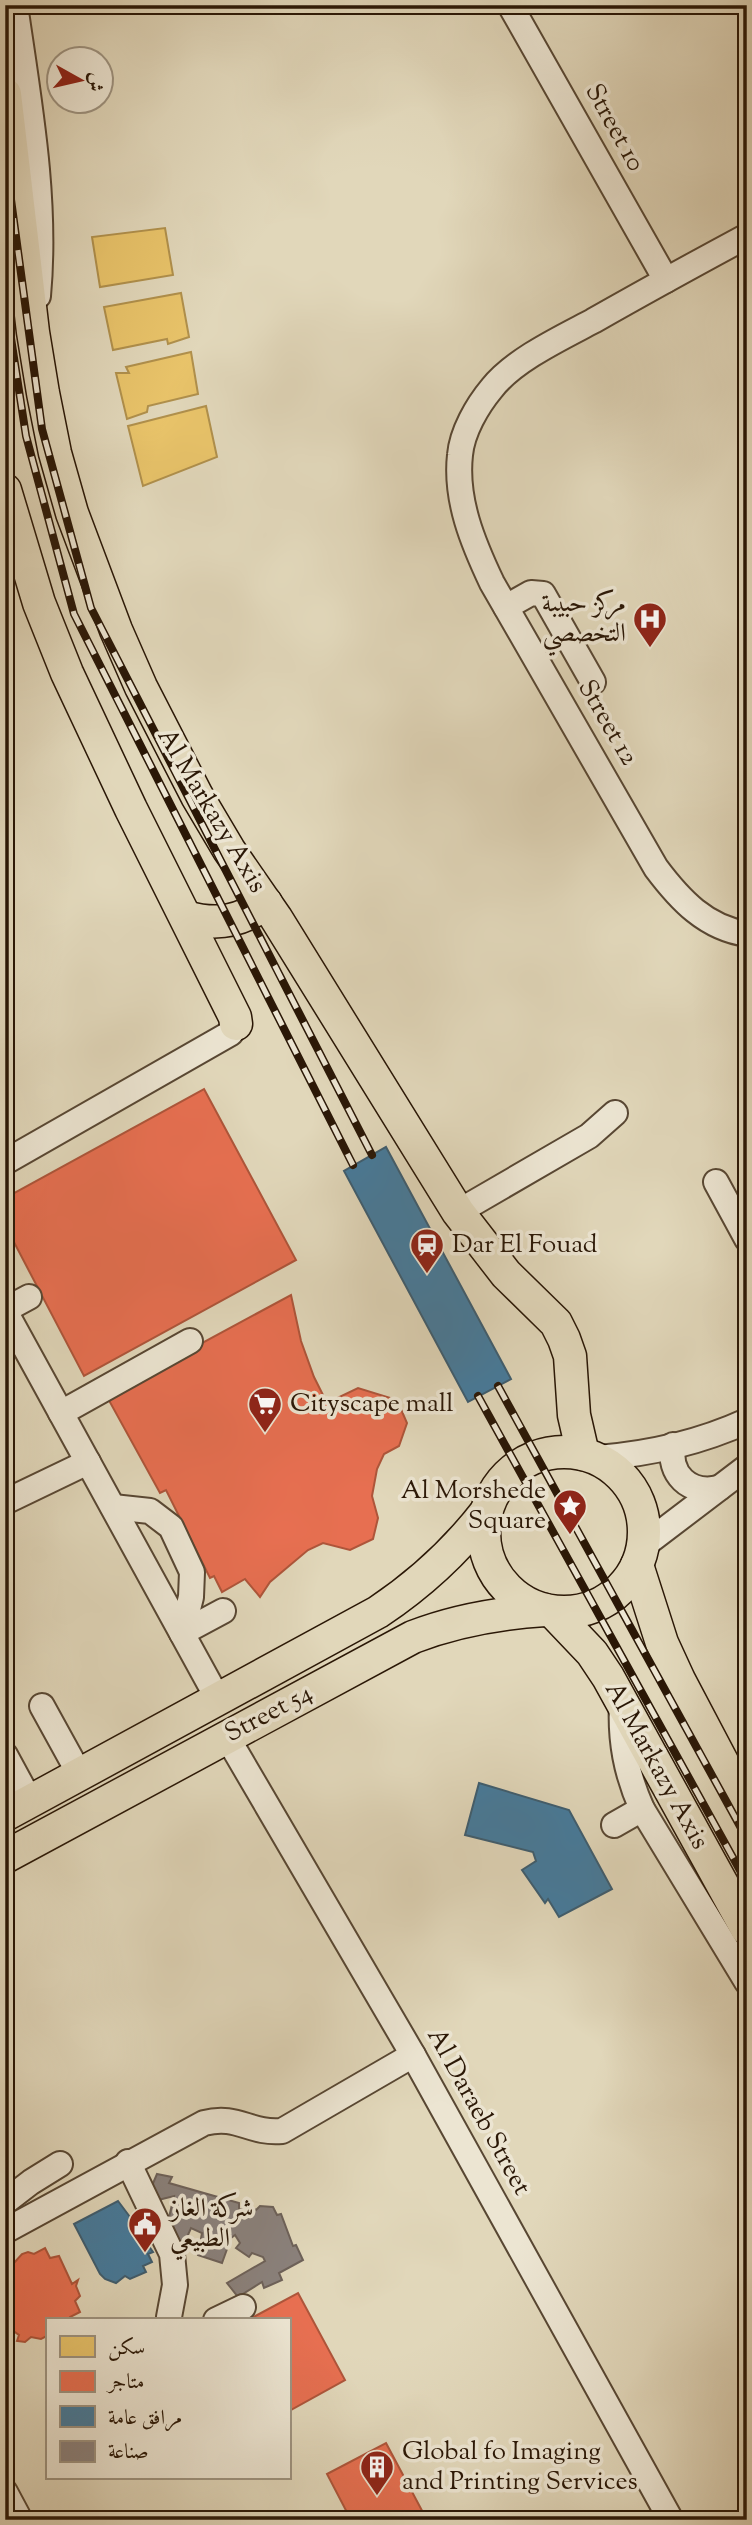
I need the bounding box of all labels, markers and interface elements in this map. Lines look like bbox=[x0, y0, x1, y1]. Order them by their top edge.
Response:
north arrow bbox=[46, 46, 116, 116]
text: ش bbox=[80, 71, 109, 93]
street label: Street 10 bbox=[575, 77, 653, 179]
place label: مركز حبيبة التخصصي bbox=[541, 586, 626, 656]
hospital icon: مركز حبيبة التخصصي bbox=[631, 600, 669, 649]
street label: Street 12 bbox=[568, 673, 646, 773]
street label: Al Markazy Axis bbox=[147, 722, 275, 900]
station icon: Dar El Fouad bbox=[408, 1226, 446, 1275]
place label: Dar El Fouad bbox=[452, 1227, 598, 1264]
supermarket icon: Cityscape mall bbox=[246, 1385, 284, 1434]
place label: Cityscape mall bbox=[290, 1386, 453, 1423]
place label: Al Morshede Square bbox=[401, 1473, 546, 1540]
place icon: Al Morshede Square bbox=[551, 1487, 589, 1536]
street label: Street 54 bbox=[219, 1675, 319, 1753]
street label: Al Markazy Axis bbox=[595, 1675, 717, 1857]
street label: Al Daraeb Street bbox=[417, 2022, 539, 2203]
place label: شركة الغاز الطبيعي bbox=[167, 2191, 254, 2261]
public building icon: شركة الغاز الطبيعي bbox=[126, 2205, 164, 2254]
legend bbox=[46, 2318, 290, 2480]
text: سكن bbox=[108, 2334, 145, 2364]
text: متاجر bbox=[106, 2368, 145, 2398]
text: مرافق عامة bbox=[108, 2404, 182, 2434]
place label: Global fo Imaging and Printing Services bbox=[402, 2434, 638, 2501]
text: صناعة bbox=[108, 2438, 149, 2468]
building icon: Global fo Imaging and Printing Services bbox=[358, 2448, 396, 2497]

